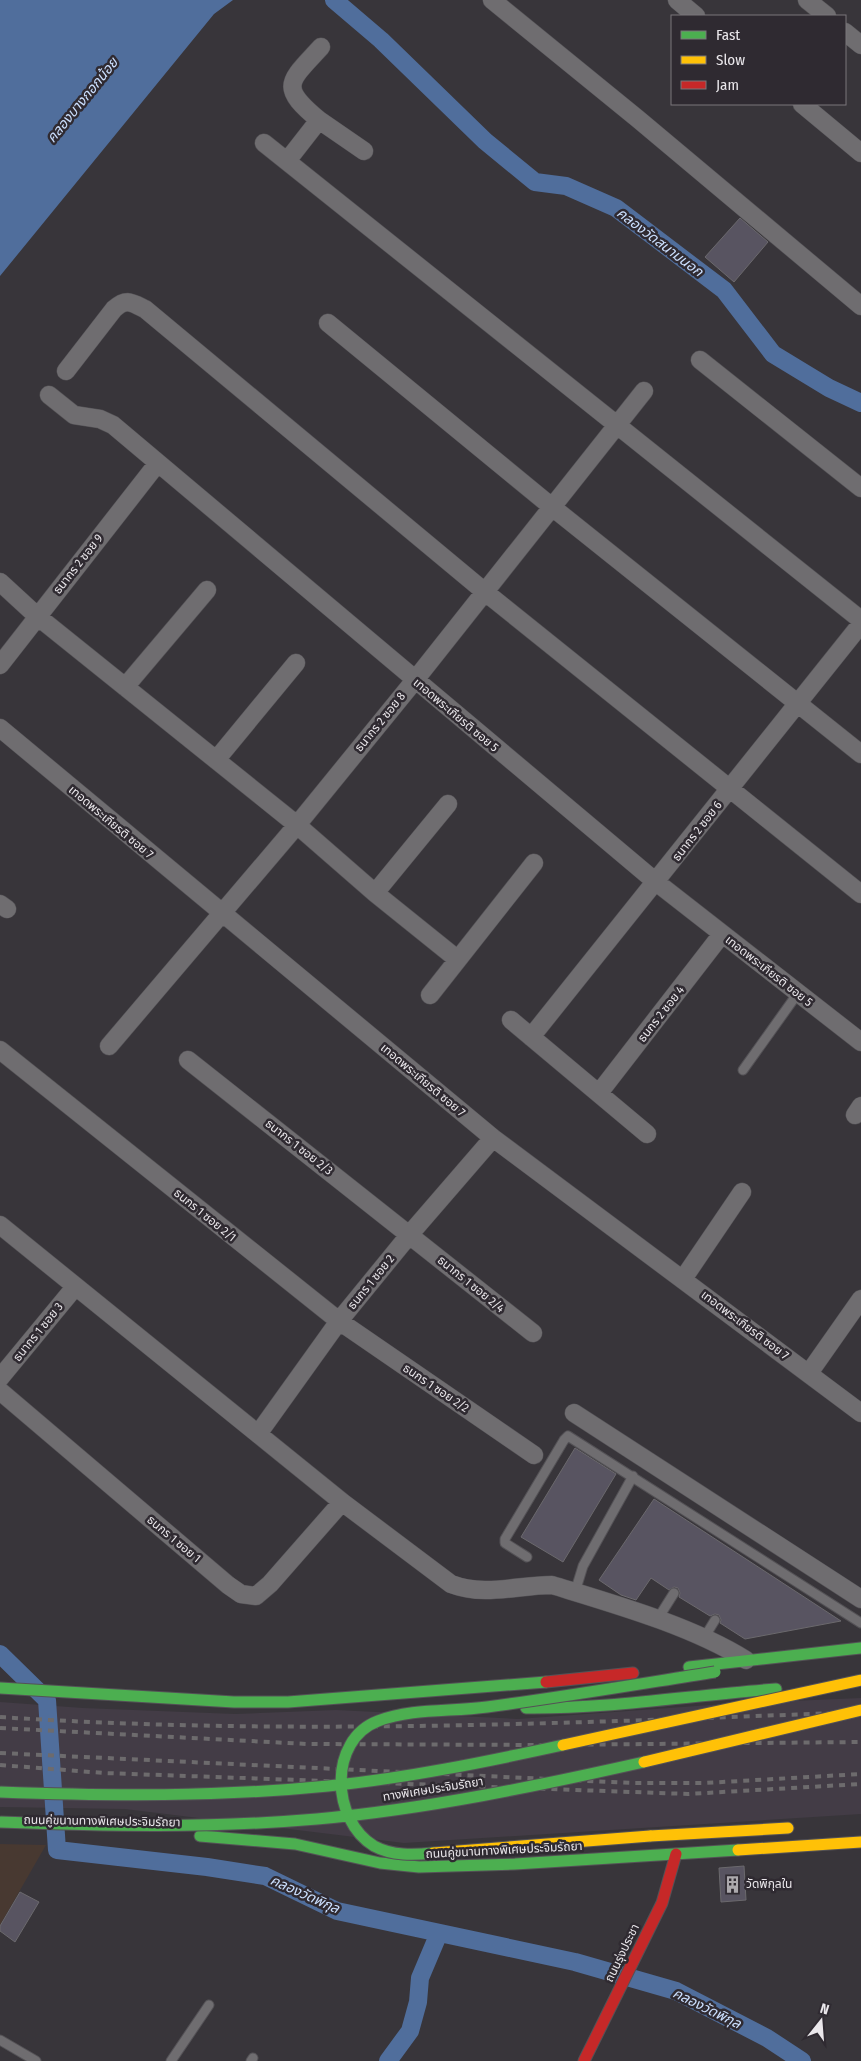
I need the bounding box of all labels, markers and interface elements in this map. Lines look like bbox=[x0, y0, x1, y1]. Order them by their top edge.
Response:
legend bbox=[671, 15, 846, 105]
text: Fast bbox=[716, 26, 740, 44]
text: Slow bbox=[716, 51, 745, 69]
water label: คลองบางกอกน้อย bbox=[43, 53, 123, 146]
text: Jam bbox=[716, 76, 739, 94]
water label: คลองวัดสนามนอก bbox=[613, 204, 707, 281]
street label: ธนากร 2 ซอย 9 bbox=[50, 531, 106, 597]
street label: เทอดพระเกียรติ ซอย 5 bbox=[411, 675, 502, 755]
street label: ธนากร 2 ซอย 8 bbox=[352, 690, 408, 754]
street label: เทอดพระเกียรติ ซอย 7 bbox=[66, 783, 156, 861]
street label: ธนากร 2 ซอย 6 bbox=[669, 798, 725, 864]
street label: เทอดพระเกียรติ ซอย 5 bbox=[723, 933, 816, 1010]
street label: ธนกร 2 ซอย 4 bbox=[635, 983, 687, 1045]
street label: เทอดพระเกียรติ ซอย 7 bbox=[378, 1041, 468, 1119]
street label: ธนากร 1 ซอย 2/3 bbox=[263, 1116, 335, 1178]
street label: ธนกร 1 ซอย 2/1 bbox=[171, 1186, 239, 1244]
street label: ธนกร 1 ซอย 2 bbox=[345, 1252, 397, 1312]
street label: ธนากร 1 ซอย 2/4 bbox=[435, 1253, 507, 1315]
street label: เทอดพระเกียรติ ซอย 7 bbox=[698, 1288, 792, 1363]
street label: ธนากร 1 ซอย 3 bbox=[10, 1300, 66, 1364]
street label: ธนกร 1 ซอย 2/2 bbox=[400, 1361, 472, 1415]
street label: ธนกร 1 ซอย 1 bbox=[144, 1513, 204, 1565]
street label: ทางพิเศษประจิมรัถยา bbox=[382, 1774, 484, 1804]
street label: ถนนคู่ขนานทางพิเศษประจิมรัถยา bbox=[23, 1813, 181, 1829]
street label: ถนนคู่ขนานทางพิเศษประจิมรัถยา bbox=[425, 1839, 583, 1861]
water label: คลองวัดพิกุล bbox=[268, 1872, 343, 1918]
building icon: วัดพิกุลใน bbox=[722, 1874, 742, 1894]
place label: วัดพิกุลใน bbox=[746, 1877, 792, 1891]
street label: ถนนรุ่งประชา bbox=[602, 1922, 642, 1984]
water label: คลองวัดพิกุล bbox=[670, 1985, 745, 2033]
north arrow bbox=[796, 1996, 846, 2046]
text: N bbox=[818, 2000, 831, 2018]

